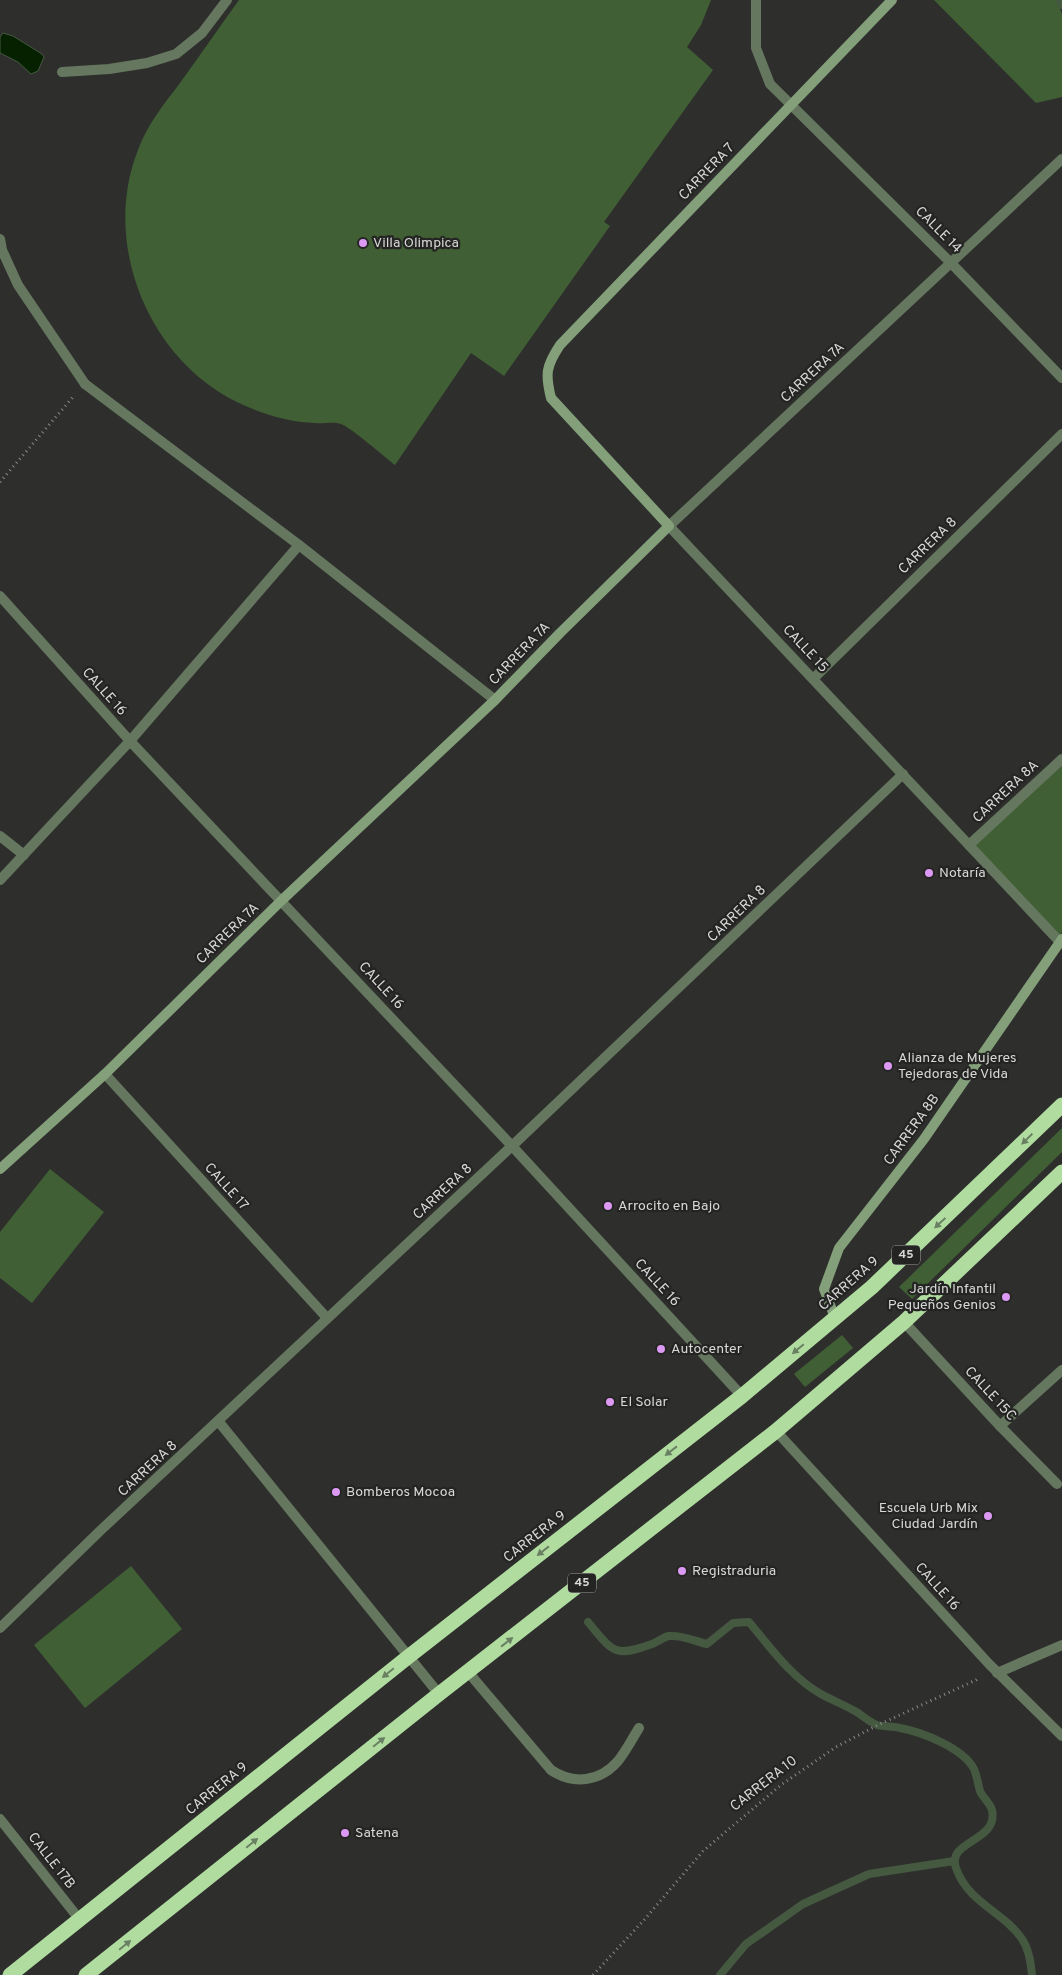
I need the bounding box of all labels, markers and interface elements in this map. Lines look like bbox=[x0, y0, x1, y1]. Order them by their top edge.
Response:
street label: CARRERA 7 bbox=[676, 140, 738, 204]
street label: CALLE 14 bbox=[911, 203, 965, 257]
place label: Villa Olimpica bbox=[373, 235, 459, 252]
marker: Villa Olimpica bbox=[357, 237, 369, 249]
street label: CARRERA 7A bbox=[778, 339, 848, 407]
street label: CARRERA 8 bbox=[895, 514, 961, 578]
street label: CARRERA 7A bbox=[486, 619, 554, 689]
street label: CALLE 15 bbox=[779, 622, 831, 676]
street label: CALLE 16 bbox=[78, 664, 130, 720]
street label: CARRERA 8A bbox=[969, 757, 1043, 827]
place label: Notaría bbox=[939, 865, 986, 882]
marker: Notaría bbox=[923, 867, 935, 879]
street label: CARRERA 8 bbox=[704, 882, 770, 946]
street label: CARRERA 7A bbox=[193, 900, 263, 968]
street label: CALLE 16 bbox=[355, 959, 407, 1013]
place label: Alianza de Mujeres Tejedoras de Vida bbox=[898, 1050, 1016, 1083]
marker: Alianza de Mujeres Tejedoras de Vida bbox=[882, 1060, 894, 1072]
street label: CARRERA 8B bbox=[880, 1091, 944, 1169]
one-way arrow bbox=[1021, 1133, 1033, 1145]
street label: CALLE 17 bbox=[200, 1160, 252, 1214]
street label: CARRERA 8 bbox=[410, 1160, 476, 1224]
place label: Arrocito en Bajo bbox=[618, 1198, 720, 1215]
marker: Arrocito en Bajo bbox=[602, 1200, 614, 1212]
one-way arrow bbox=[934, 1217, 946, 1229]
road number: 45 bbox=[892, 1246, 920, 1264]
street label: CARRERA 9 bbox=[815, 1253, 883, 1315]
street label: CALLE 16 bbox=[631, 1256, 683, 1310]
place label: Jardín Infantil Pequeños Genios bbox=[888, 1281, 996, 1314]
marker: Jardín Infantil Pequeños Genios bbox=[1000, 1291, 1012, 1303]
place label: Autocenter bbox=[671, 1341, 743, 1358]
marker: Autocenter bbox=[655, 1343, 667, 1355]
one-way arrow bbox=[792, 1343, 804, 1354]
street label: CALLE 15C bbox=[960, 1363, 1020, 1425]
place label: El Solar bbox=[620, 1394, 669, 1411]
marker: El Solar bbox=[604, 1396, 616, 1408]
street label: CARRERA 8 bbox=[115, 1437, 181, 1501]
one-way arrow bbox=[664, 1446, 678, 1456]
place label: Bomberos Mocoa bbox=[346, 1484, 455, 1501]
marker: Bomberos Mocoa bbox=[330, 1486, 342, 1498]
place label: Escuela Urb Mix Ciudad Jardín bbox=[879, 1500, 978, 1533]
street label: CARRERA 9 bbox=[500, 1507, 570, 1567]
marker: Escuela Urb Mix Ciudad Jardín bbox=[982, 1510, 994, 1522]
one-way arrow bbox=[536, 1546, 550, 1556]
street label: CALLE 16 bbox=[911, 1559, 963, 1615]
place label: Registraduria bbox=[692, 1563, 776, 1580]
marker: Registraduria bbox=[676, 1565, 688, 1577]
road number: 45 bbox=[568, 1574, 596, 1592]
one-way arrow bbox=[500, 1636, 513, 1647]
one-way arrow bbox=[382, 1667, 395, 1678]
one-way arrow bbox=[372, 1737, 385, 1748]
street label: CARRERA 10 bbox=[727, 1753, 801, 1815]
street label: CARRERA 9 bbox=[183, 1759, 251, 1819]
place label: Satena bbox=[355, 1825, 399, 1842]
marker: Satena bbox=[339, 1827, 351, 1839]
street label: CALLE 17B bbox=[24, 1829, 78, 1893]
one-way arrow bbox=[245, 1838, 258, 1849]
one-way arrow bbox=[118, 1939, 131, 1950]

